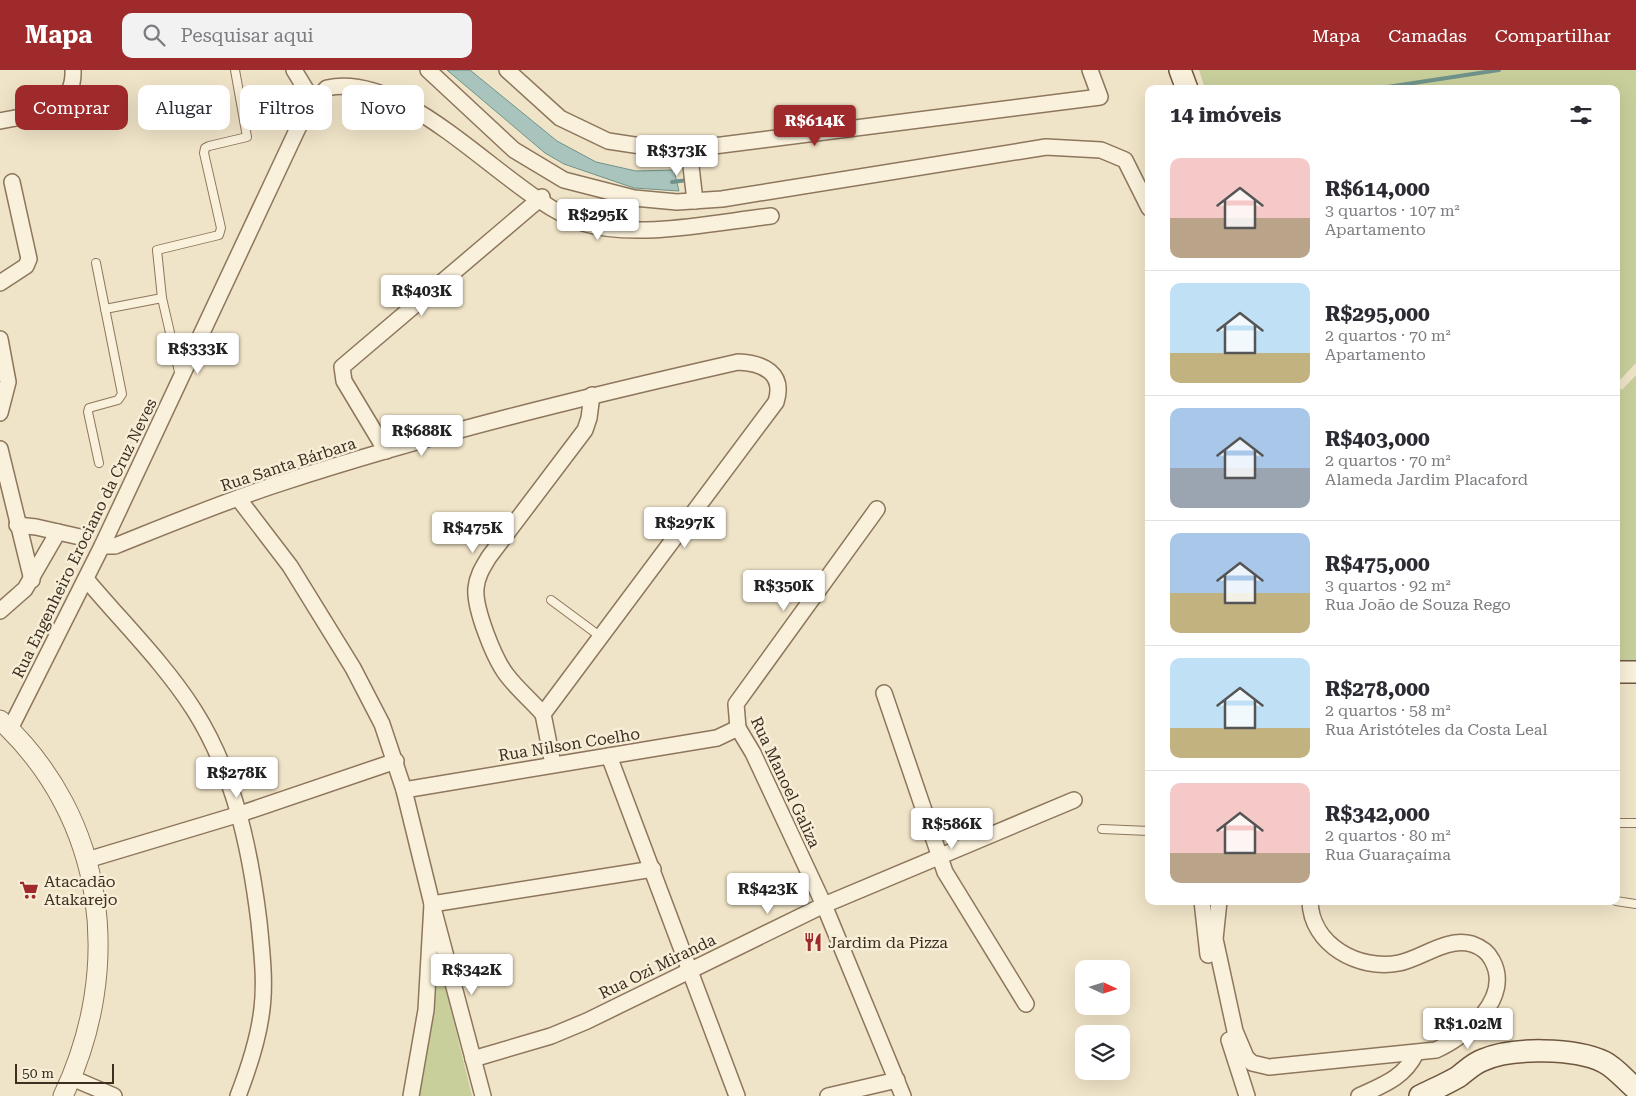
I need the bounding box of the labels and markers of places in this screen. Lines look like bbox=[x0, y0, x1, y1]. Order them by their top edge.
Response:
pin: R$614K bbox=[774, 104, 856, 147]
pin: R$373K bbox=[636, 134, 718, 177]
pin: R$295K bbox=[557, 198, 639, 241]
pin: R$403K bbox=[381, 274, 463, 317]
pin: R$333K bbox=[157, 332, 239, 375]
pin: R$688K bbox=[381, 414, 463, 457]
pin: R$297K bbox=[644, 506, 726, 549]
pin: R$475K bbox=[432, 512, 514, 554]
pin: R$350K bbox=[743, 570, 825, 612]
pin: R$278K bbox=[196, 756, 278, 799]
pin: R$586K bbox=[911, 808, 993, 850]
place label: Atacadão Atakarejo bbox=[44, 872, 118, 909]
pin: R$423K bbox=[727, 872, 809, 915]
supermarket icon: Atacadão Atakarejo bbox=[18, 879, 40, 901]
restaurant icon: Jardim da Pizza bbox=[802, 931, 824, 953]
place label: Jardim da Pizza bbox=[828, 933, 948, 952]
pin: R$342K bbox=[431, 954, 513, 996]
pin: R$1.02M bbox=[1422, 1008, 1514, 1050]

